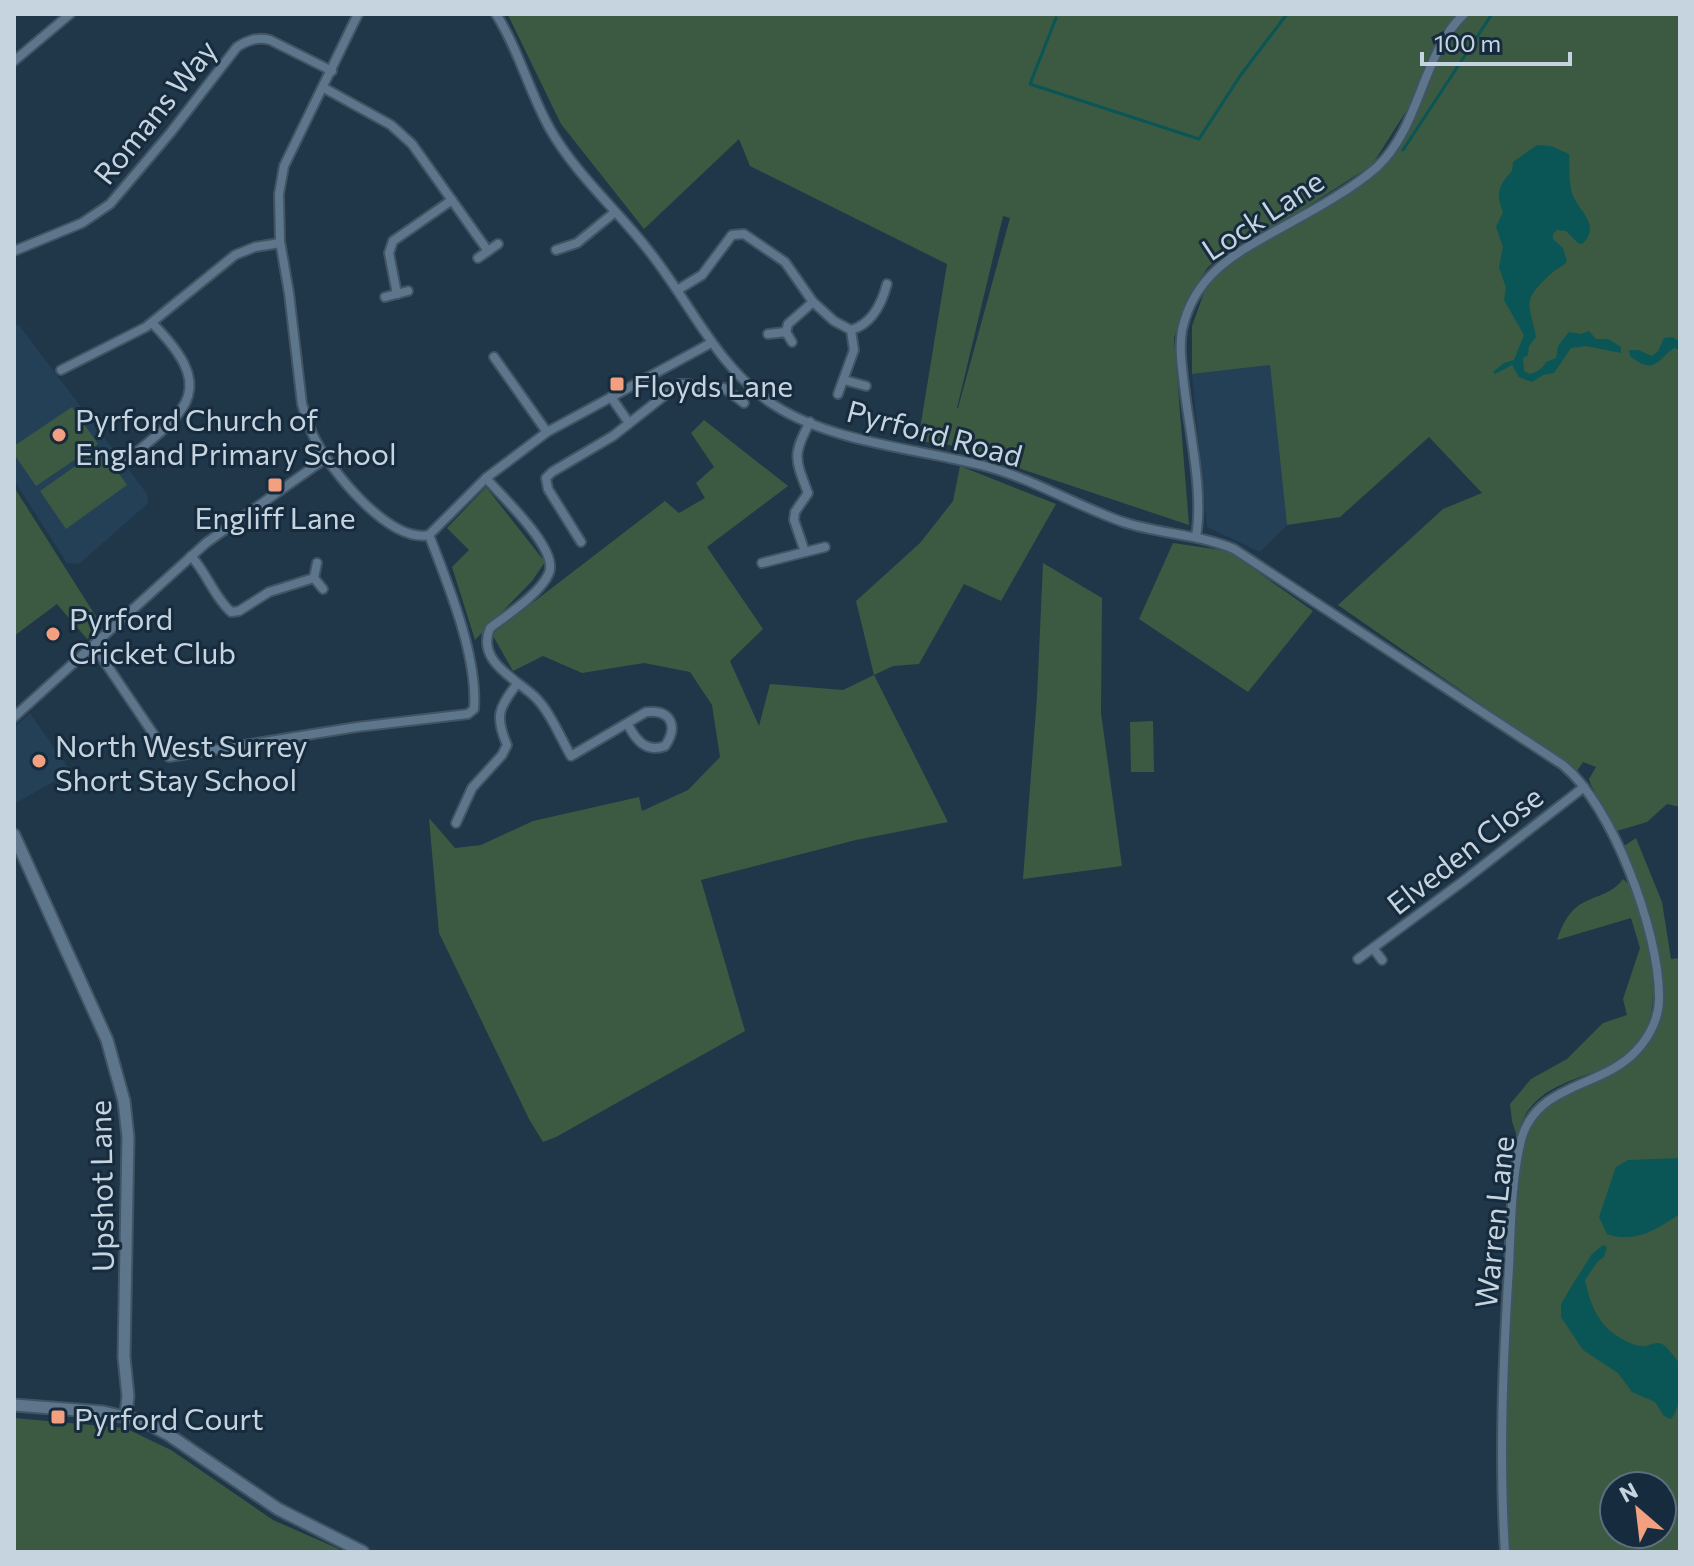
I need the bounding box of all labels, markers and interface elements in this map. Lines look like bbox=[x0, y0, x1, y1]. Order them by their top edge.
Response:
scale bar bbox=[1422, 16, 1570, 66]
text: 100 m bbox=[1434, 28, 1501, 57]
street label: Romans Way bbox=[84, 31, 224, 191]
street label: Lock Lane bbox=[1194, 161, 1330, 267]
place label: Floyds Lane bbox=[633, 366, 793, 403]
marker: Floyds Lane bbox=[608, 375, 626, 393]
street label: Pyrford Road bbox=[843, 391, 1027, 473]
place label: Pyrford Church of England Primary School bbox=[75, 400, 397, 471]
marker: Pyrford Church of England Primary School bbox=[50, 426, 68, 444]
marker: Engliff Lane bbox=[266, 476, 284, 494]
place label: Engliff Lane bbox=[194, 498, 356, 535]
place label: Pyrford Cricket Club bbox=[69, 599, 236, 670]
marker: Pyrford Cricket Club bbox=[44, 625, 62, 643]
place label: North West Surrey Short Stay School bbox=[55, 726, 307, 797]
marker: North West Surrey Short Stay School bbox=[30, 752, 48, 770]
street label: Elveden Close bbox=[1379, 777, 1549, 921]
street label: Upshot Lane bbox=[80, 1100, 120, 1272]
street label: Warren Lane bbox=[1466, 1134, 1520, 1310]
place label: Pyrford Court bbox=[74, 1399, 263, 1436]
marker: Pyrford Court bbox=[49, 1408, 67, 1426]
north arrow bbox=[1598, 1470, 1678, 1550]
text: N bbox=[1615, 1476, 1642, 1508]

